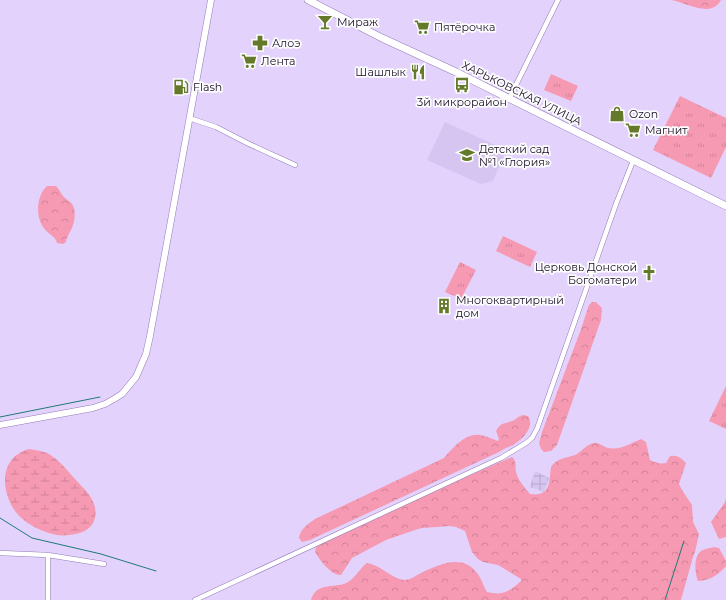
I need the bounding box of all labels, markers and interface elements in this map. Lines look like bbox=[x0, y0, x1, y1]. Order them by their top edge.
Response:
bar icon: Мираж bbox=[316, 13, 334, 31]
place label: Мираж bbox=[337, 15, 378, 29]
supermarket icon: Пятёрочка bbox=[413, 18, 431, 36]
place label: Пятёрочка bbox=[434, 20, 495, 34]
pharmacy icon: Алоэ bbox=[251, 34, 269, 52]
place label: Алоэ bbox=[272, 36, 300, 50]
supermarket icon: Лента bbox=[240, 52, 258, 70]
place label: Лента bbox=[261, 54, 295, 68]
street label: ХАРЬКОВСКАЯ УЛИЦА bbox=[460, 58, 585, 129]
restaurant icon: Шашлык bbox=[409, 63, 427, 81]
place label: Шашлык bbox=[355, 65, 407, 79]
bus stop icon: 3й микрорайон bbox=[453, 76, 471, 94]
fuel station icon: Flash bbox=[172, 78, 190, 96]
place label: Flash bbox=[193, 80, 222, 94]
place label: 3й микрорайон bbox=[417, 95, 507, 109]
shop icon: Ozon bbox=[608, 105, 626, 123]
place label: Ozon bbox=[629, 107, 658, 121]
supermarket icon: Магнит bbox=[624, 121, 642, 139]
place label: Магнит bbox=[645, 123, 688, 137]
place label: Детский сад №1 «Глория» bbox=[479, 142, 550, 169]
school or university icon: Детский сад №1 «Глория» bbox=[458, 146, 476, 164]
place label: Церковь Донской Богоматери bbox=[535, 260, 637, 287]
church icon: Церковь Донской Богоматери bbox=[640, 264, 658, 282]
place label: Многоквартирный дом bbox=[456, 293, 564, 320]
building icon: Многоквартирный дом bbox=[435, 297, 453, 315]

